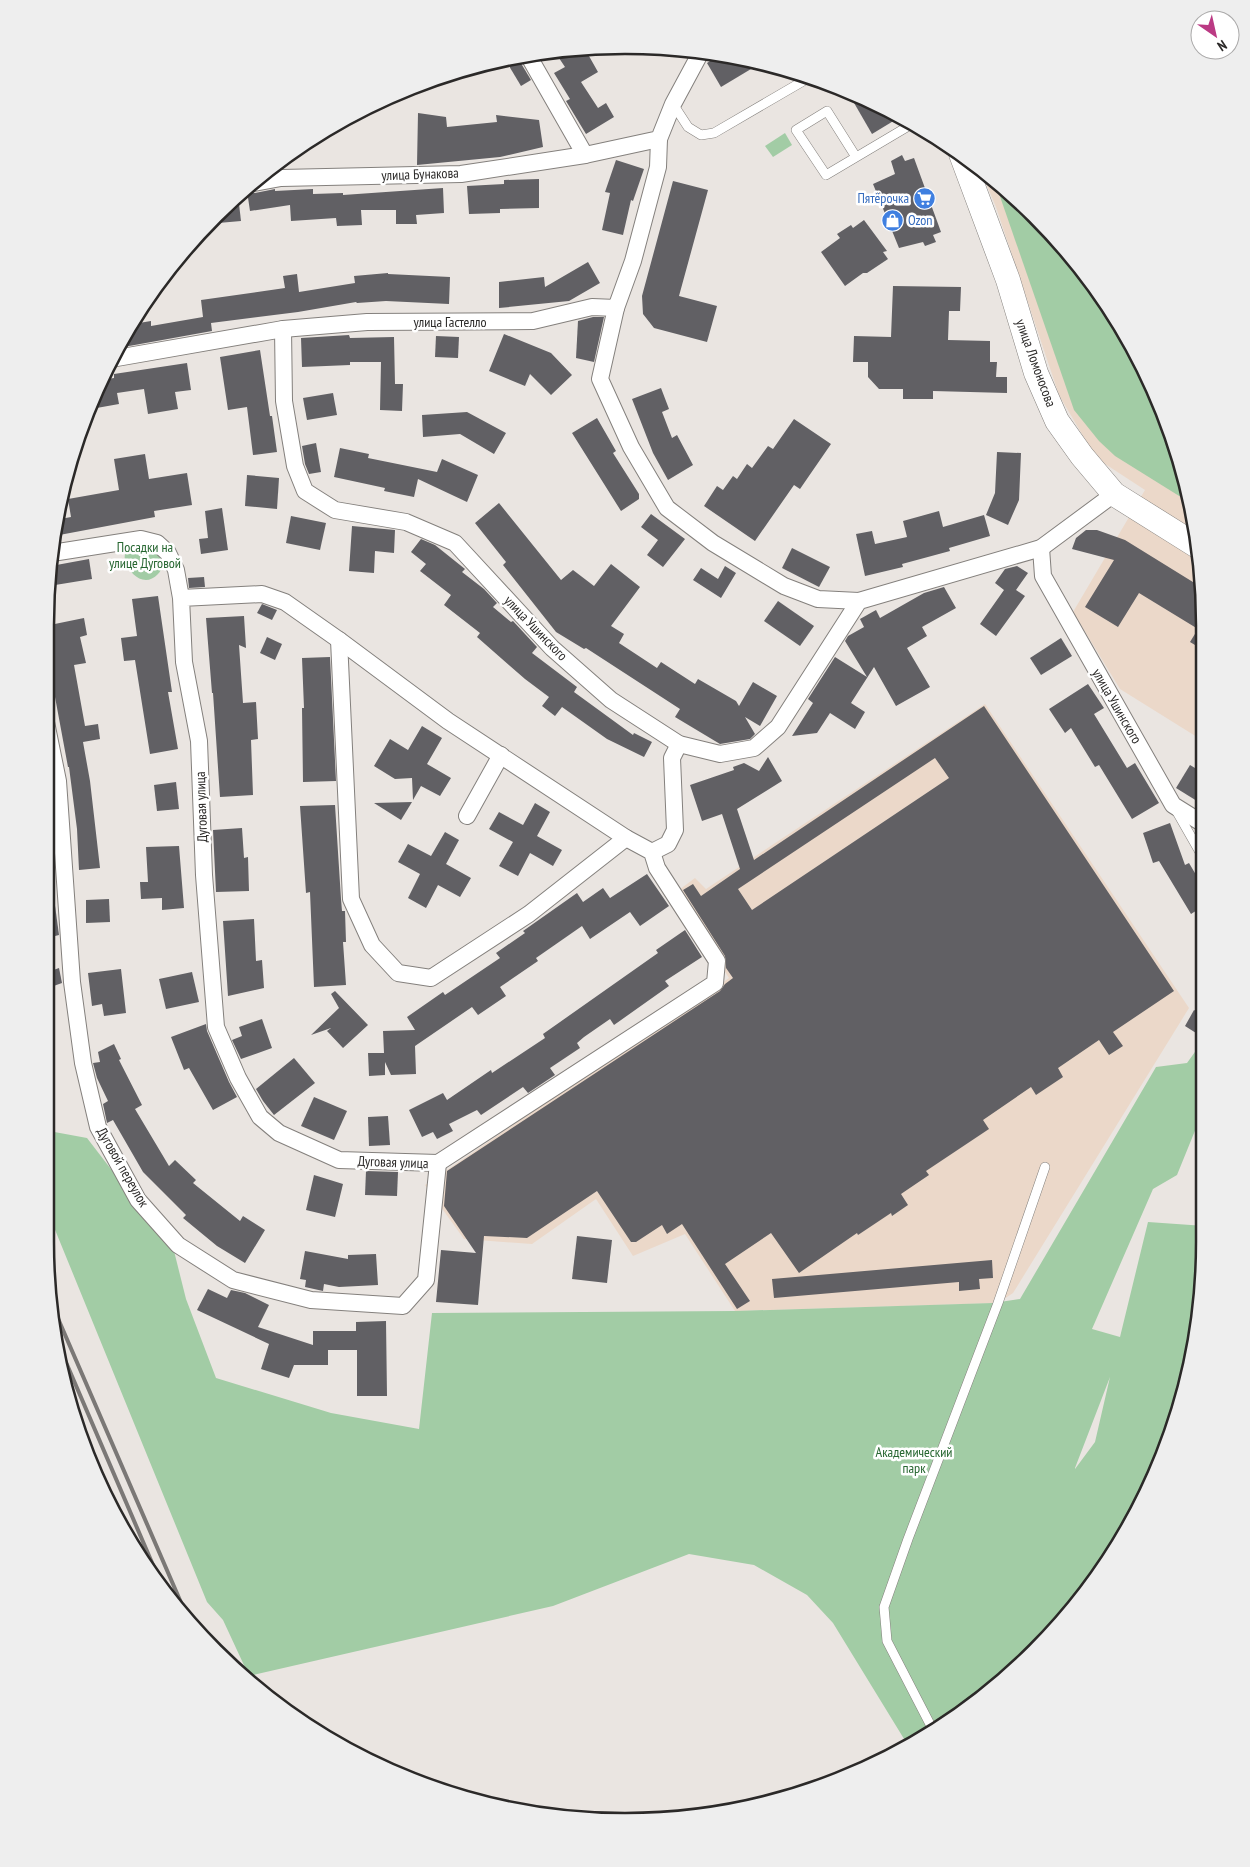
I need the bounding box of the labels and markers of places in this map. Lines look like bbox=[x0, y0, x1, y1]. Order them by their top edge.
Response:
supermarket icon: Пятёрочка bbox=[913, 186, 937, 210]
place label: Пятёрочка bbox=[857, 189, 909, 207]
shop icon: Ozon bbox=[880, 208, 904, 232]
place label: Ozon bbox=[908, 211, 933, 229]

